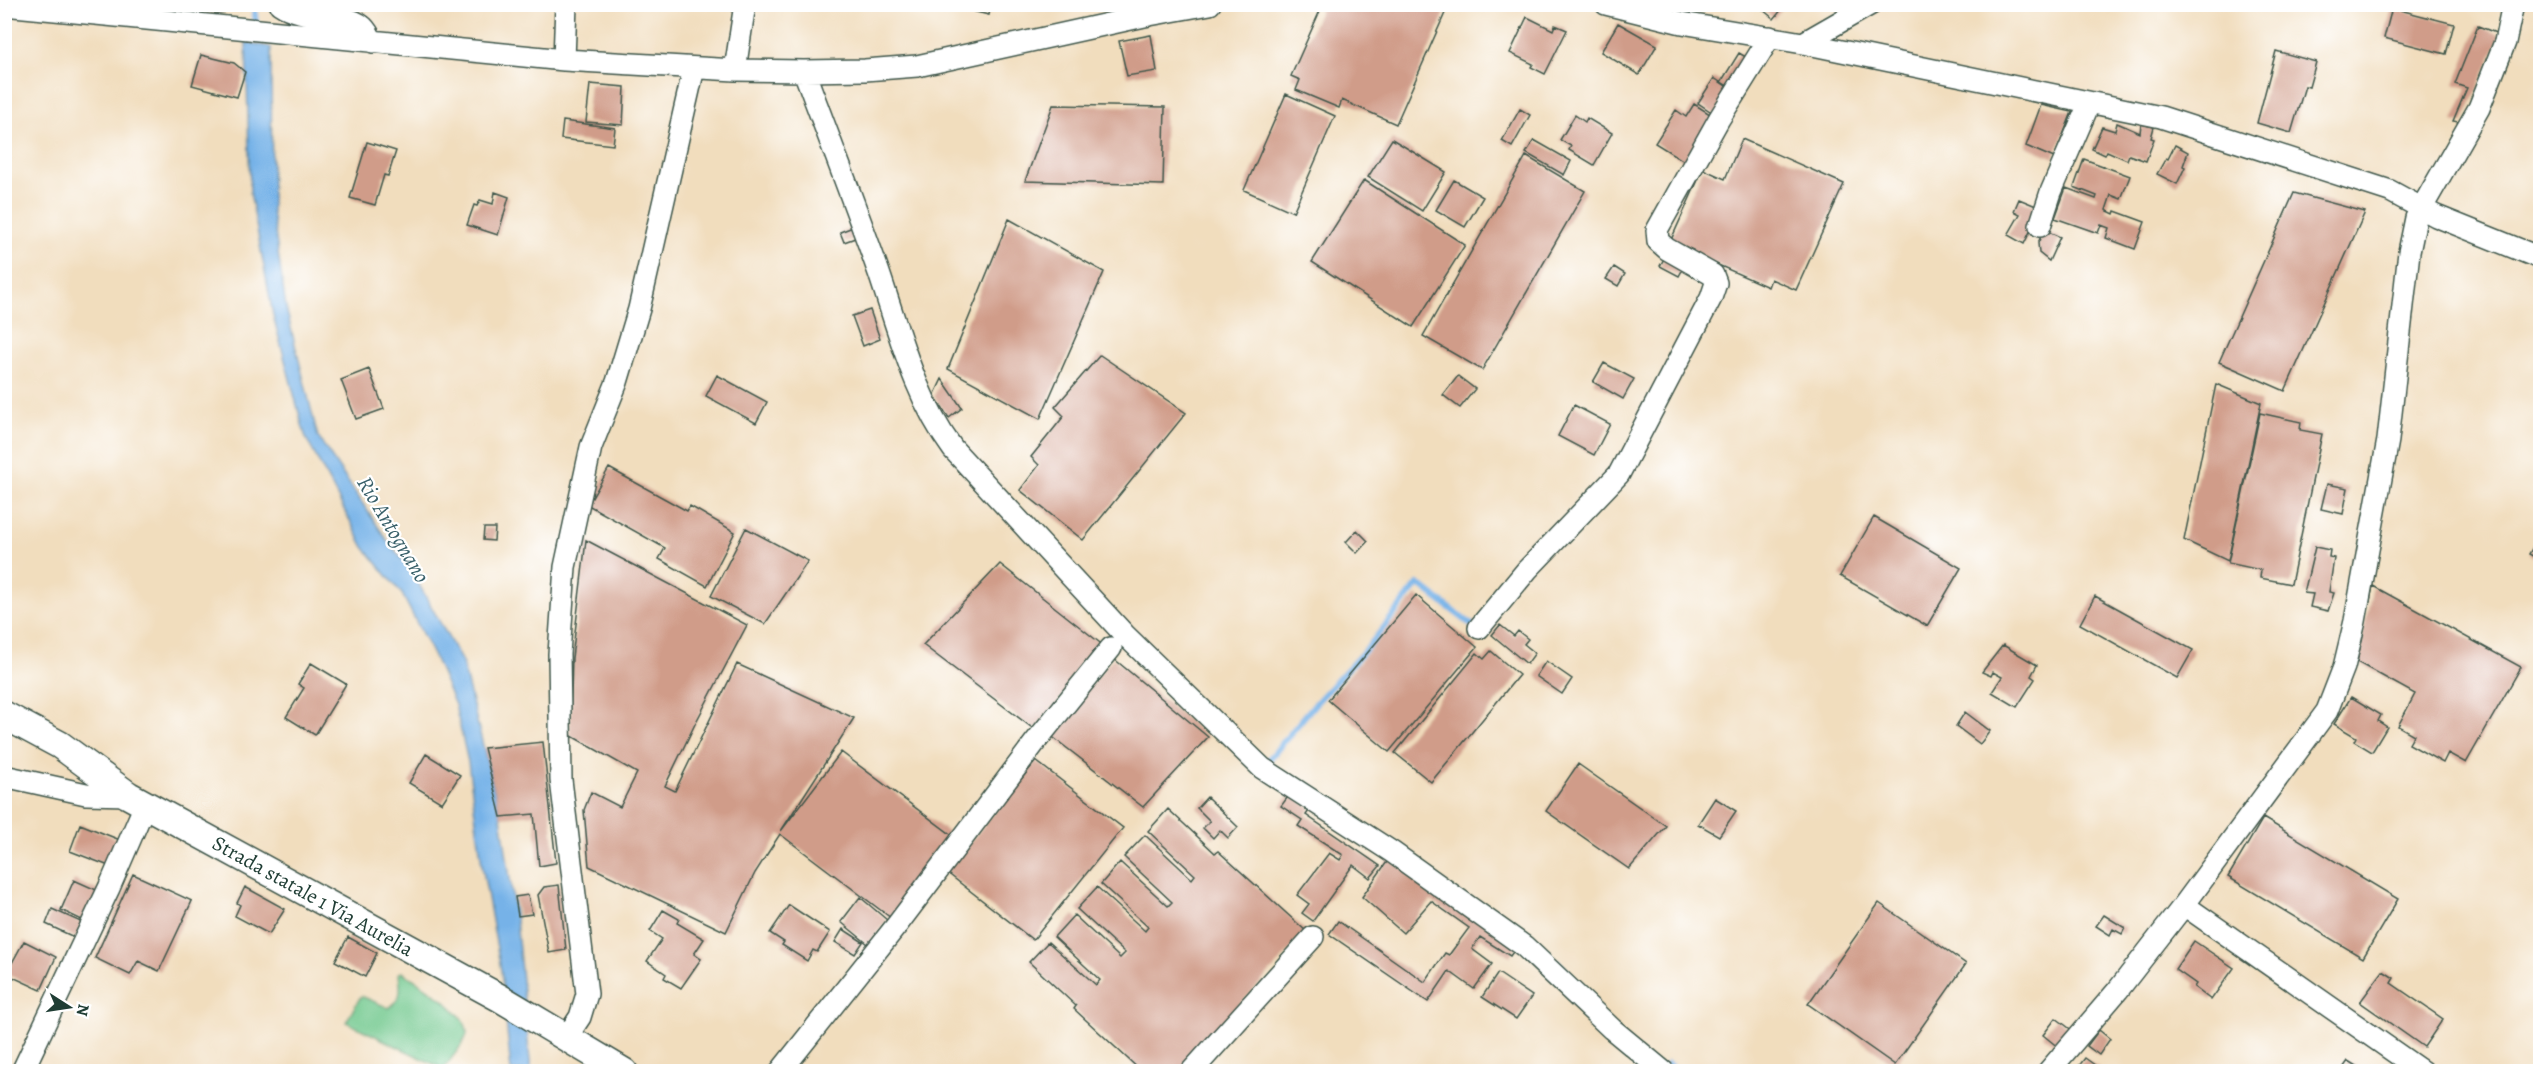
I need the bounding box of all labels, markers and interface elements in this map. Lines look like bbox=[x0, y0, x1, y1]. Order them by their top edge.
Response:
water label: Rio Antognano bbox=[350, 471, 437, 588]
street label: Strada statale 1 Via Aurelia bbox=[207, 829, 419, 963]
north arrow bbox=[39, 977, 99, 1037]
text: N bbox=[71, 1002, 95, 1018]

